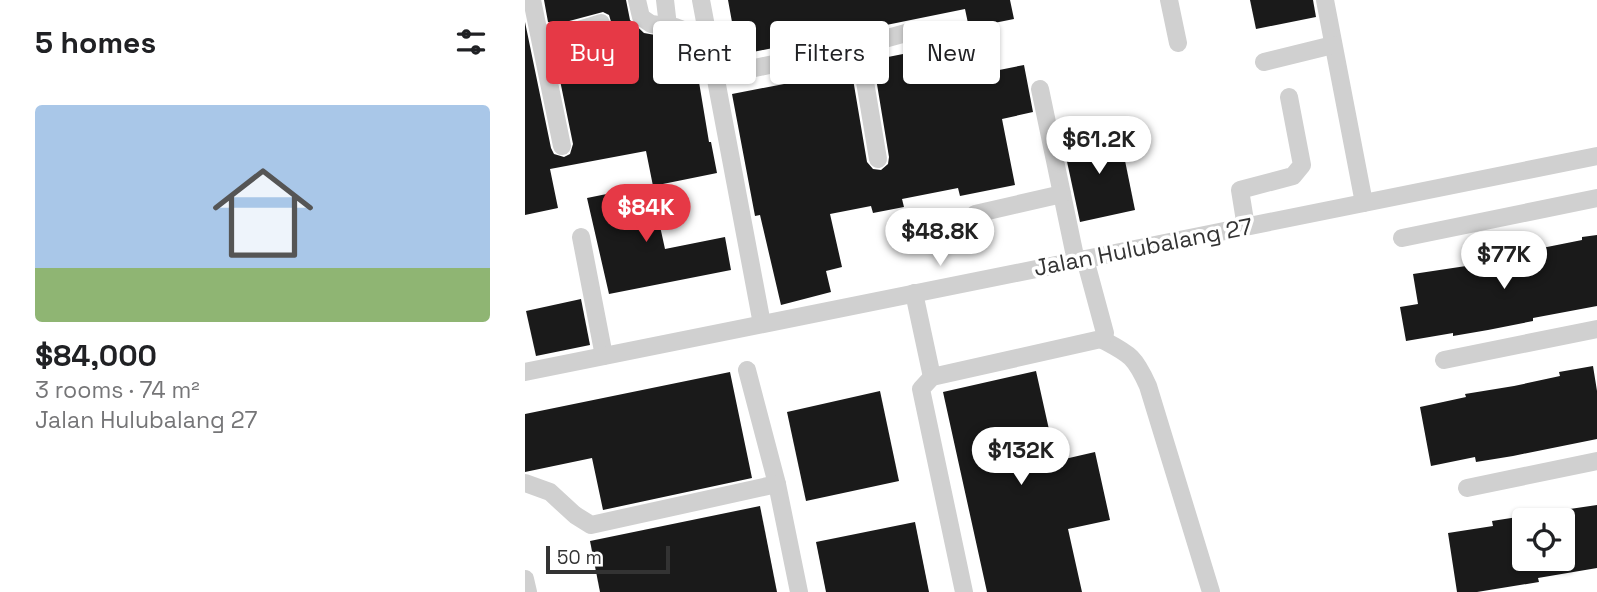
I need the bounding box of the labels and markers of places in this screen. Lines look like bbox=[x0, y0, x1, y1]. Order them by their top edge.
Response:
pin: $61.2K bbox=[1042, 116, 1156, 176]
pin: $84K bbox=[605, 184, 687, 244]
pin: $48.8K bbox=[883, 208, 997, 268]
pin: $77K bbox=[1463, 232, 1545, 291]
pin: $132K bbox=[972, 428, 1070, 487]

